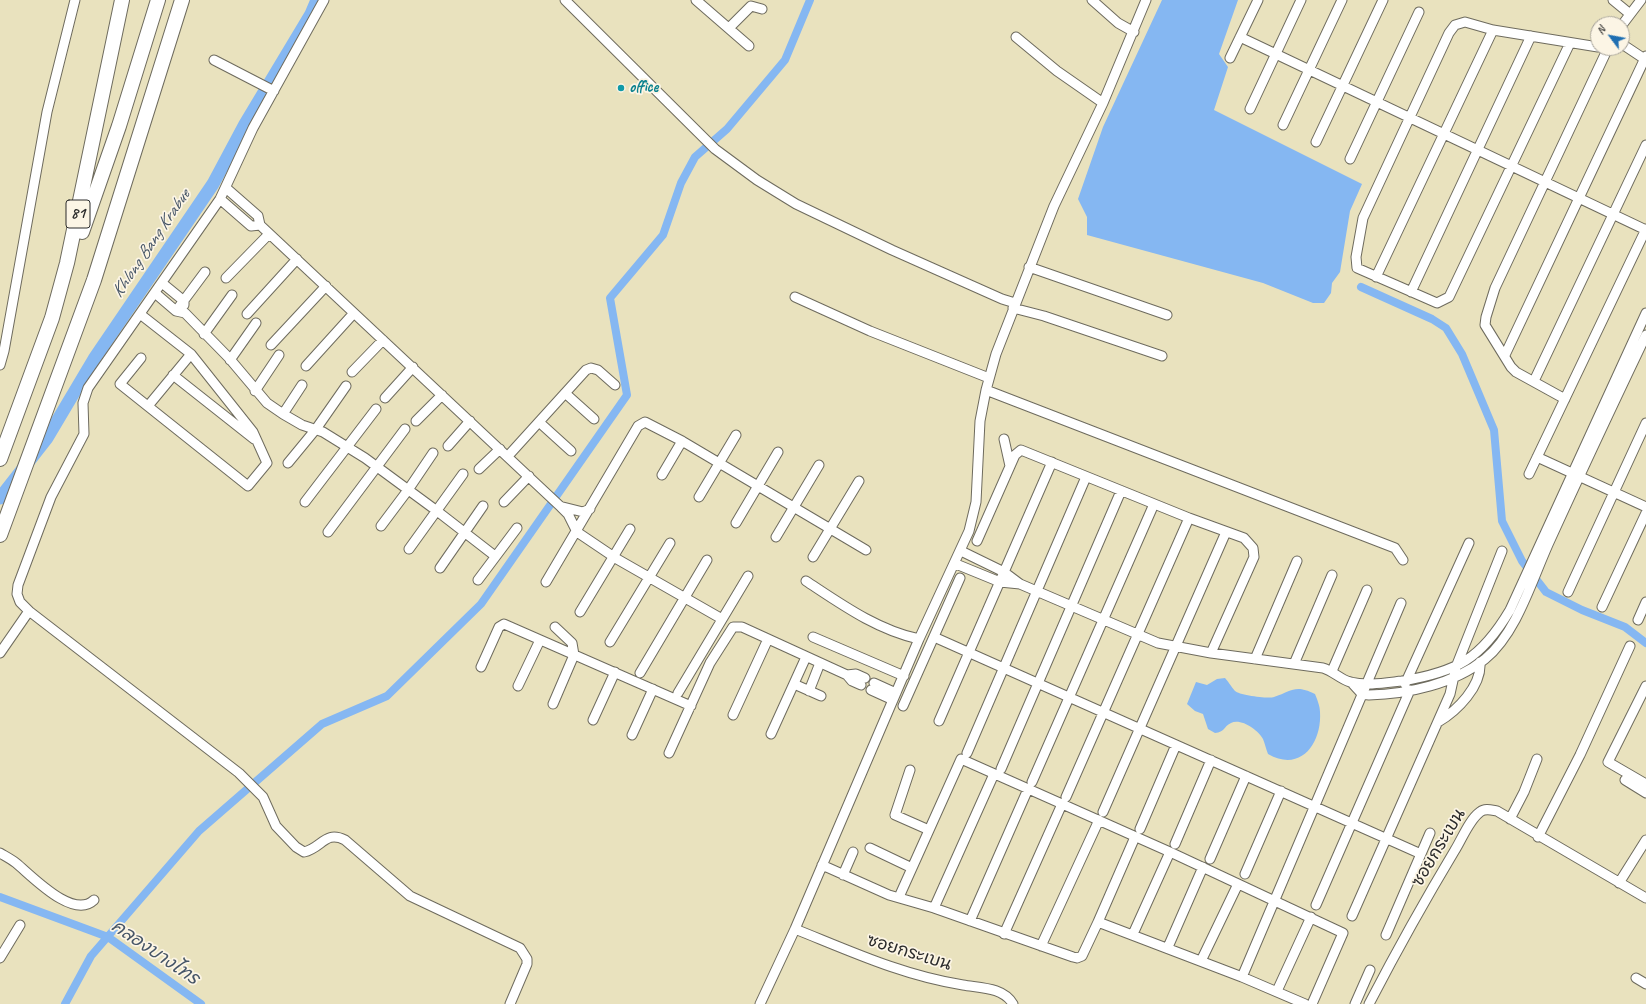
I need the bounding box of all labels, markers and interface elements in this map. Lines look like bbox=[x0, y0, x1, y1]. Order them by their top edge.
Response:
north arrow bbox=[1590, 16, 1630, 56]
text: N bbox=[1593, 24, 1608, 37]
place label: office bbox=[629, 78, 658, 98]
marker: office bbox=[616, 83, 626, 93]
water label: Khlong Bang Krabue bbox=[107, 186, 195, 302]
road number: 81 bbox=[66, 200, 90, 228]
street label: ซอยกระเบน bbox=[1408, 805, 1470, 891]
water label: คลองบางไทร bbox=[107, 916, 203, 990]
street label: ซอยกระเบน bbox=[864, 931, 954, 975]

